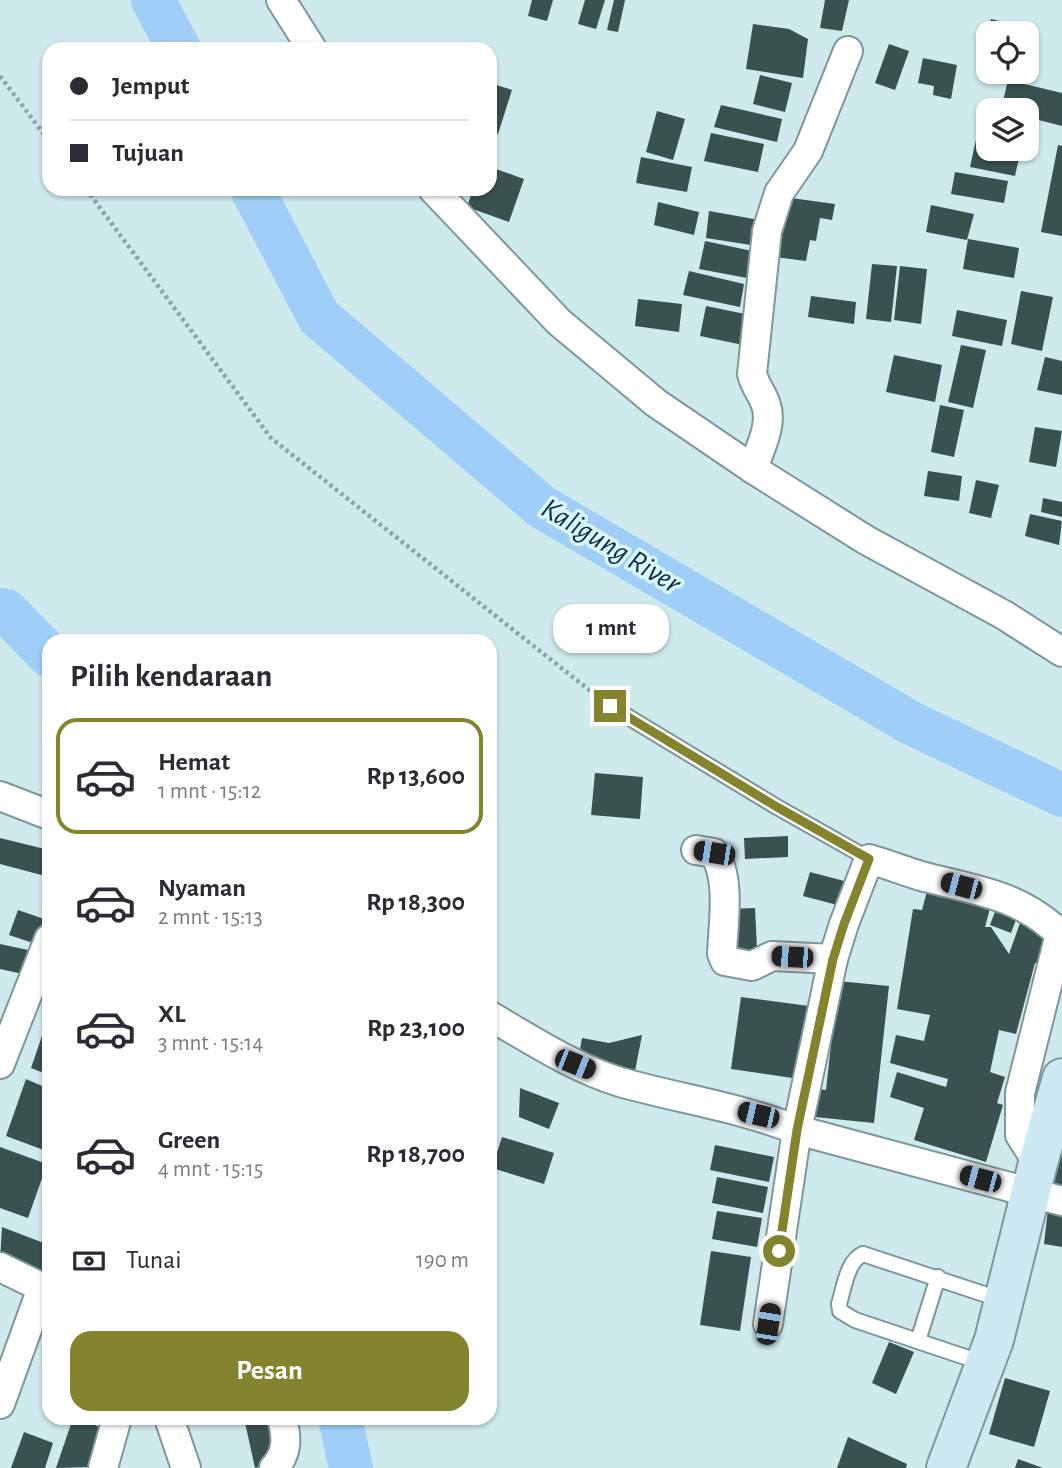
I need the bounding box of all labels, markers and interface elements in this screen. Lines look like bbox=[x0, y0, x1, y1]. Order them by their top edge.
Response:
map controls bbox=[976, 21, 1039, 161]
button: locate bbox=[976, 21, 1039, 84]
text: Jemput bbox=[112, 73, 189, 99]
button: layers bbox=[976, 98, 1039, 161]
text: Tujuan bbox=[112, 140, 184, 166]
water label: Kaligung River bbox=[536, 493, 687, 600]
callout: 1 mnt bbox=[552, 604, 668, 654]
text: 1 mnt bbox=[586, 617, 636, 640]
text: Pilih kendaraan bbox=[70, 660, 272, 692]
route end bbox=[594, 690, 626, 722]
icon: car bbox=[74, 745, 137, 808]
text: Hemat bbox=[158, 749, 230, 775]
text: Rp 13,600 bbox=[367, 763, 465, 789]
text: 1 mnt · 15:12 bbox=[158, 780, 261, 803]
car bbox=[692, 839, 737, 867]
car bbox=[938, 870, 985, 902]
icon: car bbox=[74, 871, 137, 934]
text: Nyaman bbox=[158, 875, 246, 901]
text: Rp 18,300 bbox=[366, 889, 465, 915]
text: 2 mnt · 15:13 bbox=[158, 906, 263, 929]
car bbox=[771, 945, 814, 969]
icon: car bbox=[74, 997, 137, 1060]
text: XL bbox=[158, 1001, 185, 1027]
text: Rp 23,100 bbox=[367, 1015, 465, 1041]
text: 3 mnt · 15:14 bbox=[158, 1032, 263, 1055]
car bbox=[552, 1046, 599, 1082]
car bbox=[736, 1100, 781, 1130]
icon: car bbox=[74, 1123, 137, 1186]
text: Green bbox=[158, 1127, 220, 1153]
text: Rp 18,700 bbox=[366, 1141, 465, 1167]
text: 4 mnt · 15:15 bbox=[158, 1158, 263, 1181]
car bbox=[957, 1163, 1004, 1195]
route start bbox=[763, 1235, 795, 1267]
icon: cash bbox=[70, 1242, 108, 1280]
text: Tunai bbox=[126, 1247, 182, 1273]
text: 190 m bbox=[416, 1249, 469, 1272]
car bbox=[755, 1302, 782, 1346]
button: Pesan bbox=[70, 1331, 469, 1411]

